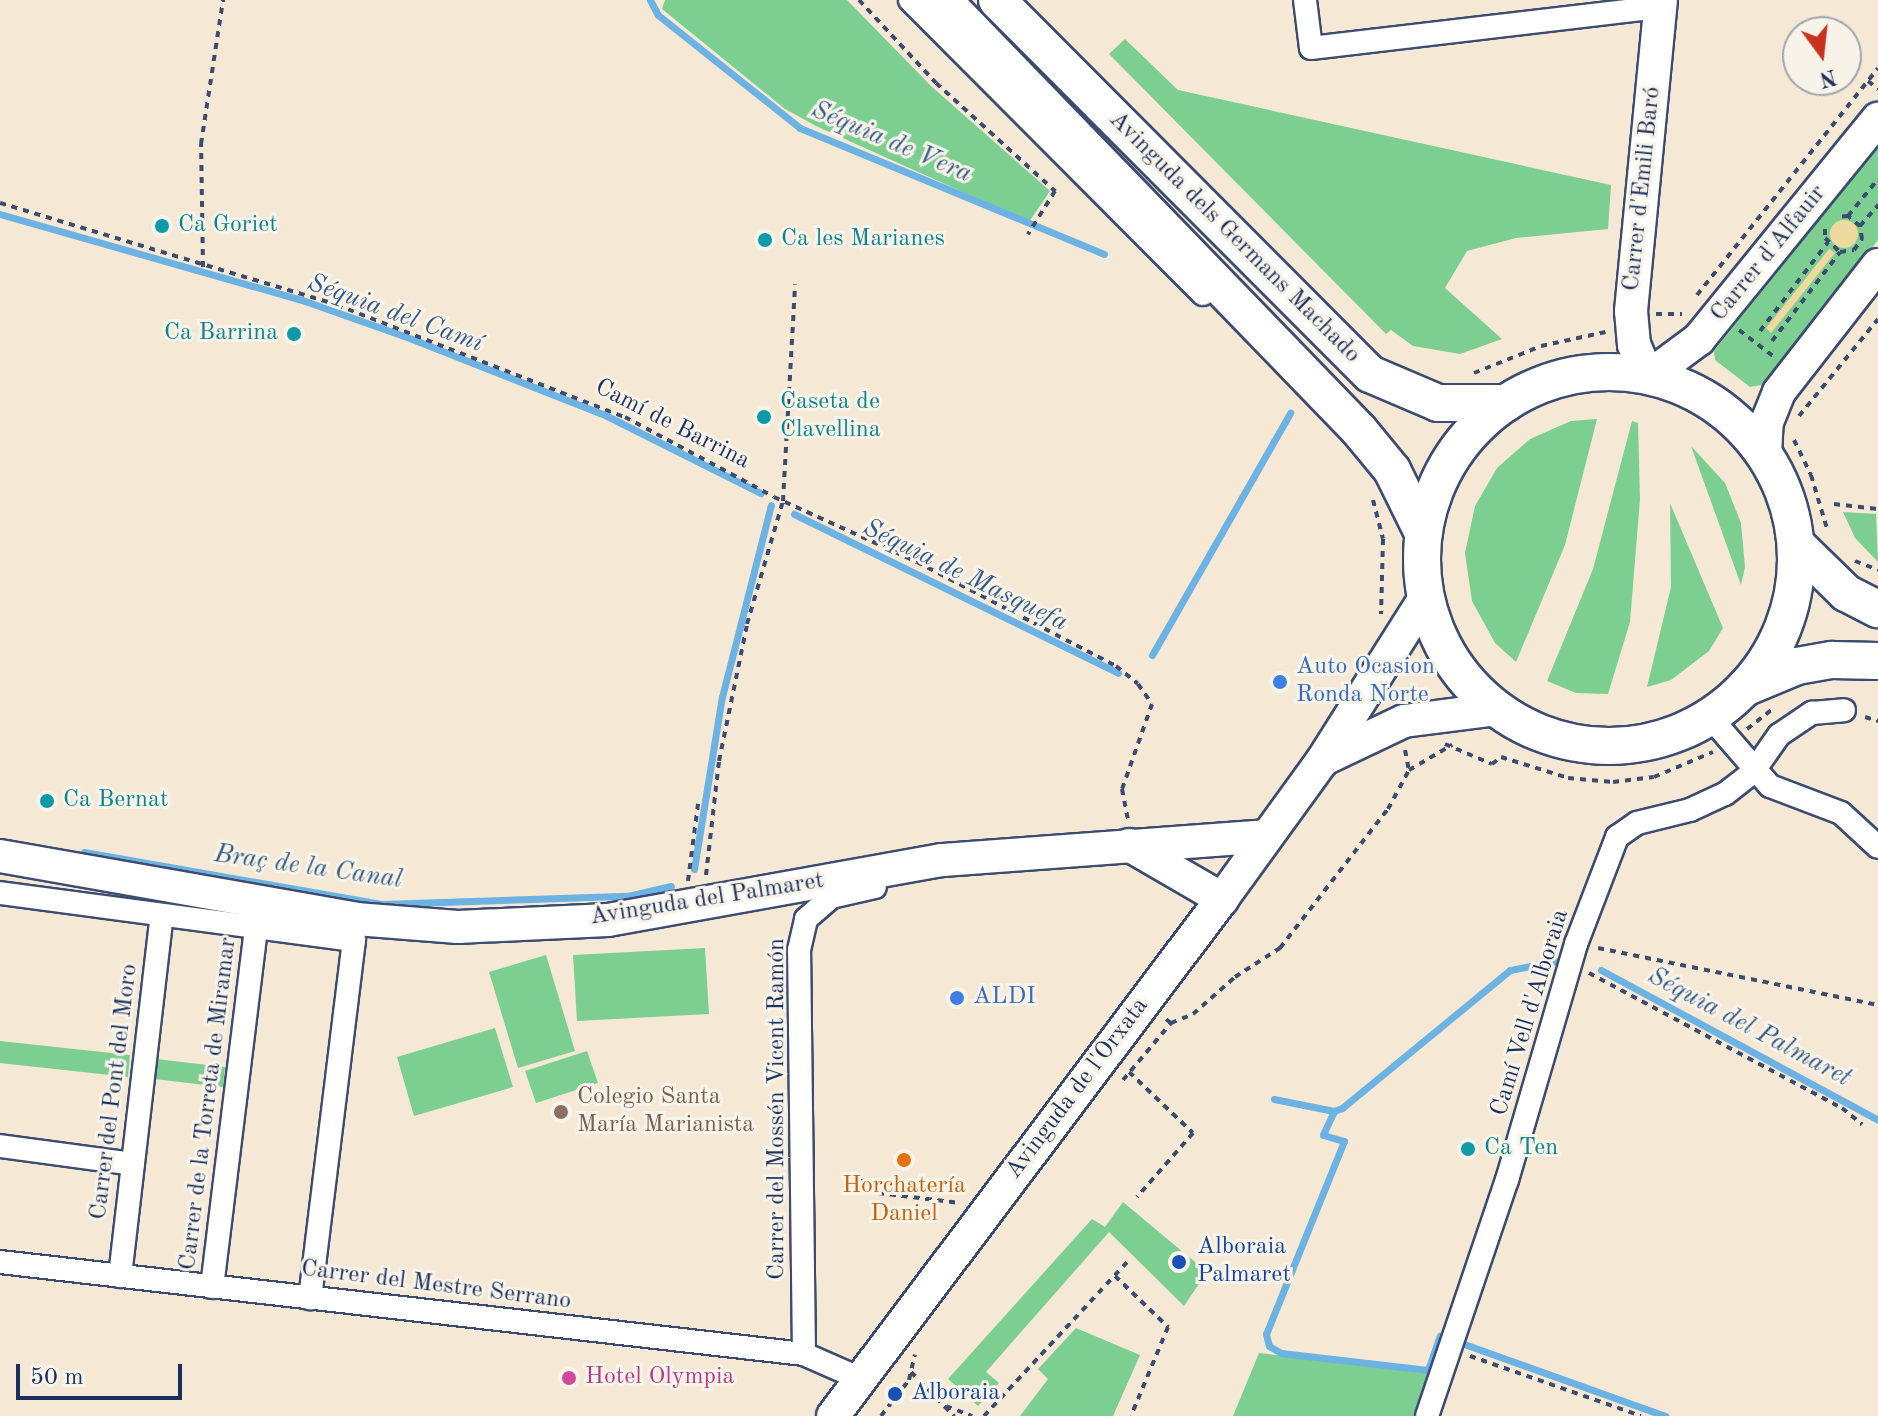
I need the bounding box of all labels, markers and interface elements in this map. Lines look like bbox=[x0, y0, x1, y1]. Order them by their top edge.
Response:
north arrow bbox=[1782, 16, 1862, 96]
text: N bbox=[1817, 64, 1839, 90]
street label: Carrer d'Emili Baró bbox=[1618, 85, 1668, 293]
water label: Séquia de Vera bbox=[806, 95, 976, 191]
street label: Avinguda dels Germans Machado bbox=[1102, 106, 1366, 370]
street label: Carrer d'Alfauir bbox=[1705, 180, 1833, 328]
place label: Ca Goriet bbox=[178, 212, 278, 240]
marker: Ca Goriet bbox=[153, 217, 171, 235]
place label: Ca les Marianes bbox=[781, 226, 945, 254]
marker: Ca les Marianes bbox=[756, 231, 774, 249]
water label: Séquia del Camí bbox=[303, 268, 487, 360]
place label: Ca Barrina bbox=[164, 320, 278, 348]
marker: Ca Barrina bbox=[285, 325, 303, 343]
street label: Camí de Barrina bbox=[590, 374, 754, 476]
place label: Caseta de Clavellina bbox=[780, 389, 881, 445]
marker: Caseta de Clavellina bbox=[755, 408, 773, 426]
water label: Séquia de Masquefa bbox=[857, 513, 1073, 639]
place label: Auto Ocasion Ronda Norte bbox=[1296, 654, 1435, 710]
marker: Auto Ocasion Ronda Norte bbox=[1271, 673, 1289, 691]
place label: Ca Bernat bbox=[63, 787, 168, 815]
marker: Ca Bernat bbox=[38, 792, 56, 810]
water label: Braç de la Canal bbox=[212, 839, 404, 897]
street label: Avinguda del Palmaret bbox=[588, 867, 826, 933]
street label: Camí Vell d'Alboraia bbox=[1486, 906, 1576, 1120]
street label: Carrer de la Torreta de Miramar bbox=[174, 936, 244, 1272]
street label: Carrer del Mossén Vicent Ramón bbox=[764, 938, 792, 1280]
water label: Séquia del Palmaret bbox=[1642, 961, 1856, 1095]
street label: Carrer del Pont del Moro bbox=[85, 962, 145, 1222]
place label: ALDI bbox=[973, 984, 1036, 1012]
marker: ALDI bbox=[948, 989, 966, 1007]
street label: Avinguda de l'Orxata bbox=[1000, 993, 1156, 1185]
place label: Colegio Santa María Marianista bbox=[577, 1084, 754, 1140]
marker: Colegio Santa María Marianista bbox=[552, 1103, 570, 1121]
place label: Ca Ten bbox=[1484, 1135, 1558, 1163]
marker: Ca Ten bbox=[1459, 1140, 1477, 1158]
marker: Horchatería Daniel bbox=[895, 1151, 913, 1169]
place label: Horchatería Daniel bbox=[842, 1173, 966, 1229]
place label: Alboraia Palmaret bbox=[1197, 1234, 1291, 1290]
marker: Alboraia Palmaret bbox=[1168, 1251, 1190, 1273]
street label: Carrer del Mestre Serrano bbox=[299, 1255, 573, 1317]
scale bar bbox=[20, 1348, 186, 1398]
place label: Hotel Olympia bbox=[585, 1364, 734, 1392]
text: 50 m bbox=[30, 1366, 84, 1390]
marker: Hotel Olympia bbox=[560, 1369, 578, 1387]
place label: Alboraia bbox=[911, 1380, 1000, 1408]
marker: Alboraia bbox=[886, 1385, 904, 1403]

